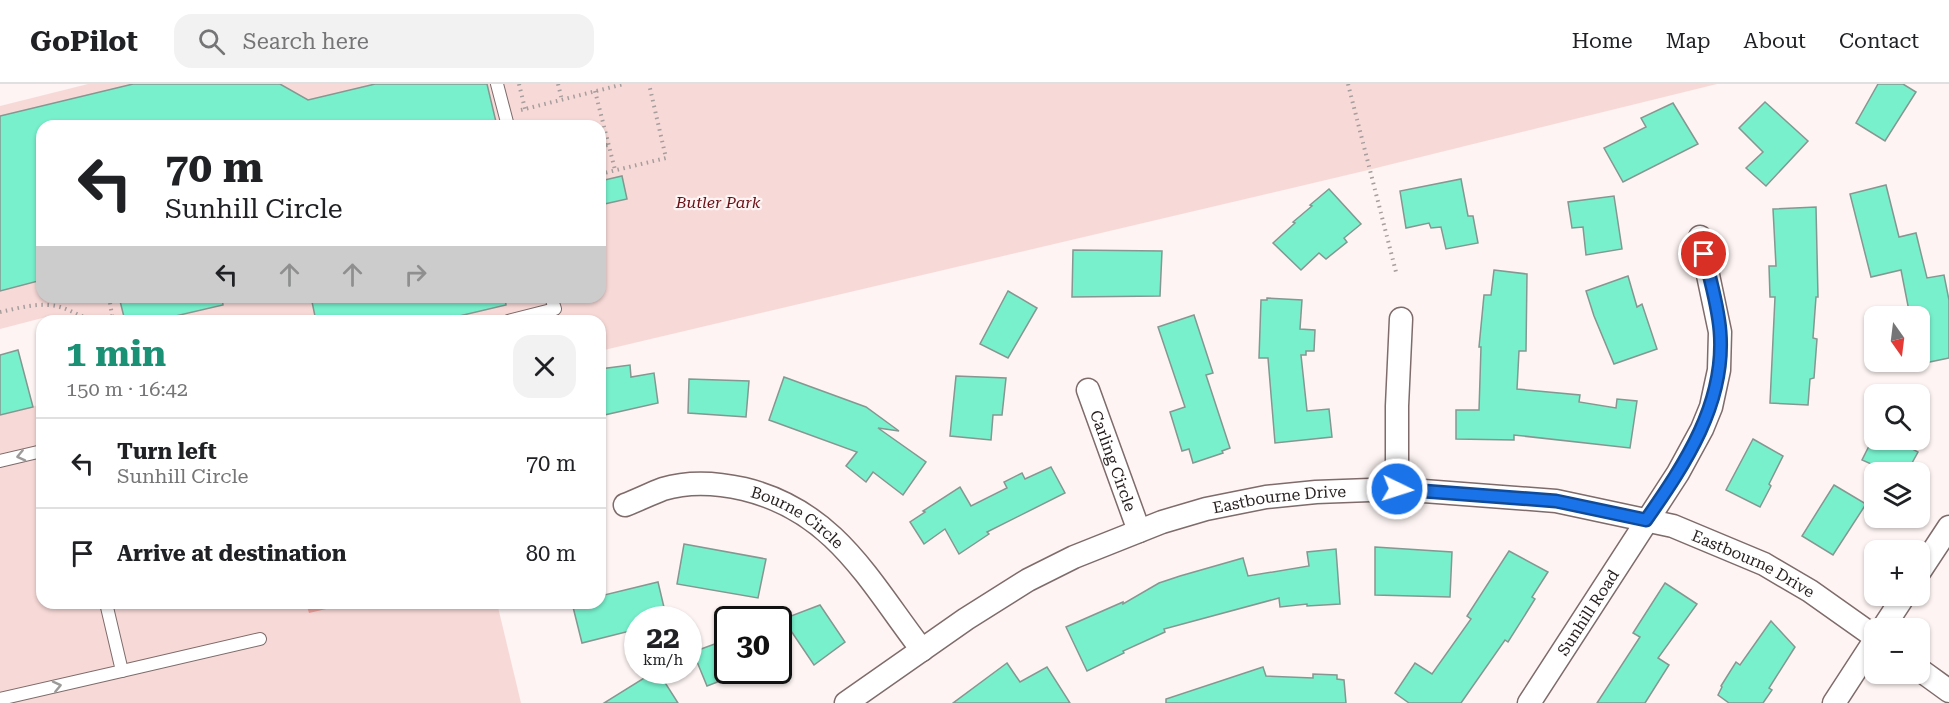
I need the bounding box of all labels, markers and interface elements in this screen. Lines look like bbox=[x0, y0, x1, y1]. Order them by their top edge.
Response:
search box bbox=[174, 14, 594, 68]
text: GoPilot bbox=[30, 25, 138, 58]
icon: search bbox=[195, 25, 228, 58]
text: Search here bbox=[243, 29, 369, 54]
text: Home bbox=[1572, 29, 1633, 53]
text: Map bbox=[1666, 29, 1711, 53]
text: About bbox=[1744, 29, 1806, 53]
text: Contact bbox=[1839, 29, 1919, 53]
text: 70 m bbox=[165, 143, 263, 192]
icon: left bbox=[66, 144, 144, 222]
text: Sunhill Circle bbox=[165, 193, 343, 225]
park label: Butler Park bbox=[675, 193, 761, 212]
pin bbox=[1678, 228, 1729, 279]
icon: arrive bbox=[1687, 237, 1720, 270]
icon: left bbox=[210, 258, 243, 291]
icon: ahead bbox=[273, 258, 306, 291]
icon: ahead bbox=[336, 258, 369, 291]
icon: right bbox=[399, 258, 432, 291]
north arrow bbox=[1864, 306, 1930, 372]
map controls bbox=[1864, 306, 1930, 684]
text: 1 min bbox=[66, 333, 166, 375]
button: close bbox=[513, 335, 576, 398]
text: 150 m · 16:42 bbox=[66, 377, 188, 401]
button: search bbox=[1864, 384, 1930, 450]
street label: Carling Circle bbox=[1086, 408, 1140, 514]
text: Turn left bbox=[117, 439, 217, 464]
icon: left bbox=[66, 447, 99, 480]
one-way arrow bbox=[16, 448, 26, 461]
text: 70 m bbox=[526, 451, 576, 476]
position arrow bbox=[1365, 457, 1429, 521]
button: layers bbox=[1864, 462, 1930, 528]
text: Sunhill Circle bbox=[117, 464, 249, 488]
street label: Bourne Circle bbox=[749, 482, 848, 553]
street label: Eastbourne Drive bbox=[1211, 482, 1347, 517]
street label: Eastbourne Drive bbox=[1689, 526, 1818, 602]
icon: arrive bbox=[66, 537, 99, 570]
button: + bbox=[1864, 540, 1930, 606]
text: Arrive at destination bbox=[117, 541, 346, 566]
text: 80 m bbox=[526, 541, 576, 566]
street label: Sunhill Road bbox=[1553, 566, 1623, 659]
speed limit sign: 30 bbox=[714, 606, 792, 684]
button: − bbox=[1864, 618, 1930, 684]
text: 22 bbox=[646, 620, 680, 655]
text: km/h bbox=[643, 651, 683, 669]
one-way arrow bbox=[52, 680, 62, 693]

